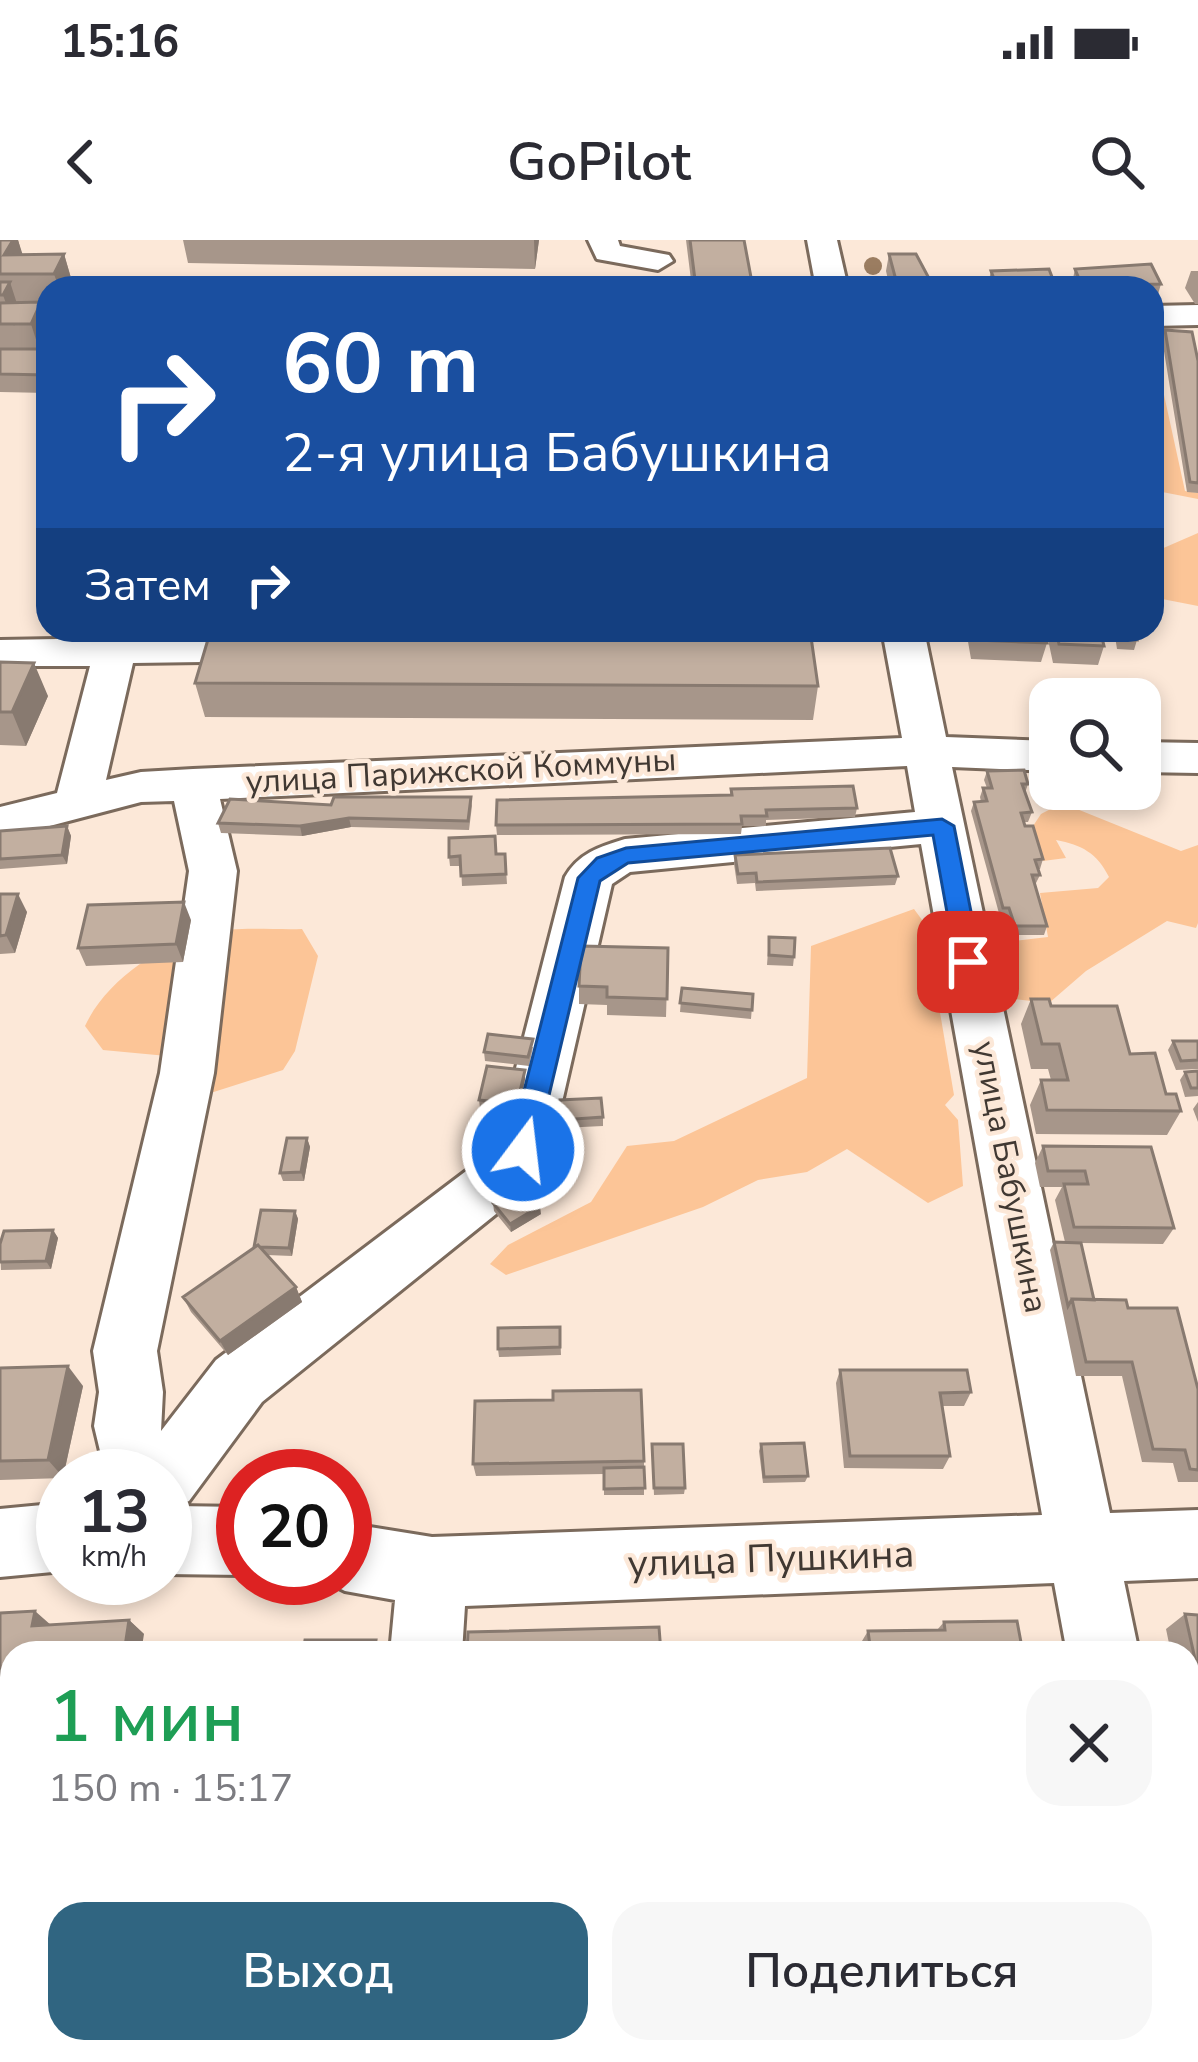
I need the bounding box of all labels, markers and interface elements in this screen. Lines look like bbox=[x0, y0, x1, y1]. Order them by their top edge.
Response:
text: 15:16 bbox=[60, 12, 179, 73]
text: GoPilot bbox=[507, 125, 691, 199]
icon: back bbox=[48, 129, 114, 195]
icon: search bbox=[1084, 129, 1150, 195]
text: 60 m bbox=[282, 307, 479, 422]
icon: right bbox=[84, 324, 240, 480]
text: 2-я улица Бабушкина bbox=[282, 416, 832, 490]
icon: right bbox=[235, 552, 301, 618]
text: Затем bbox=[84, 555, 211, 616]
map controls bbox=[1029, 678, 1161, 810]
button: search bbox=[1029, 678, 1161, 810]
street label: улица Парижской Коммуны bbox=[244, 737, 678, 805]
pin bbox=[917, 911, 1019, 1013]
icon: arrive bbox=[935, 929, 1001, 995]
street label: улица Бабушкина bbox=[962, 1037, 1058, 1317]
position arrow bbox=[460, 1087, 586, 1213]
speed limit sign: 20 bbox=[216, 1449, 372, 1605]
text: 13 bbox=[78, 1471, 150, 1553]
street label: улица Пушкина bbox=[627, 1528, 915, 1590]
text: km/h bbox=[81, 1536, 147, 1577]
text: 1 мин bbox=[48, 1668, 244, 1766]
button: close bbox=[1026, 1680, 1152, 1806]
text: 150 m · 15:17 bbox=[48, 1762, 293, 1815]
button: Выход bbox=[48, 1902, 588, 2040]
button: Поделиться bbox=[612, 1902, 1152, 2040]

